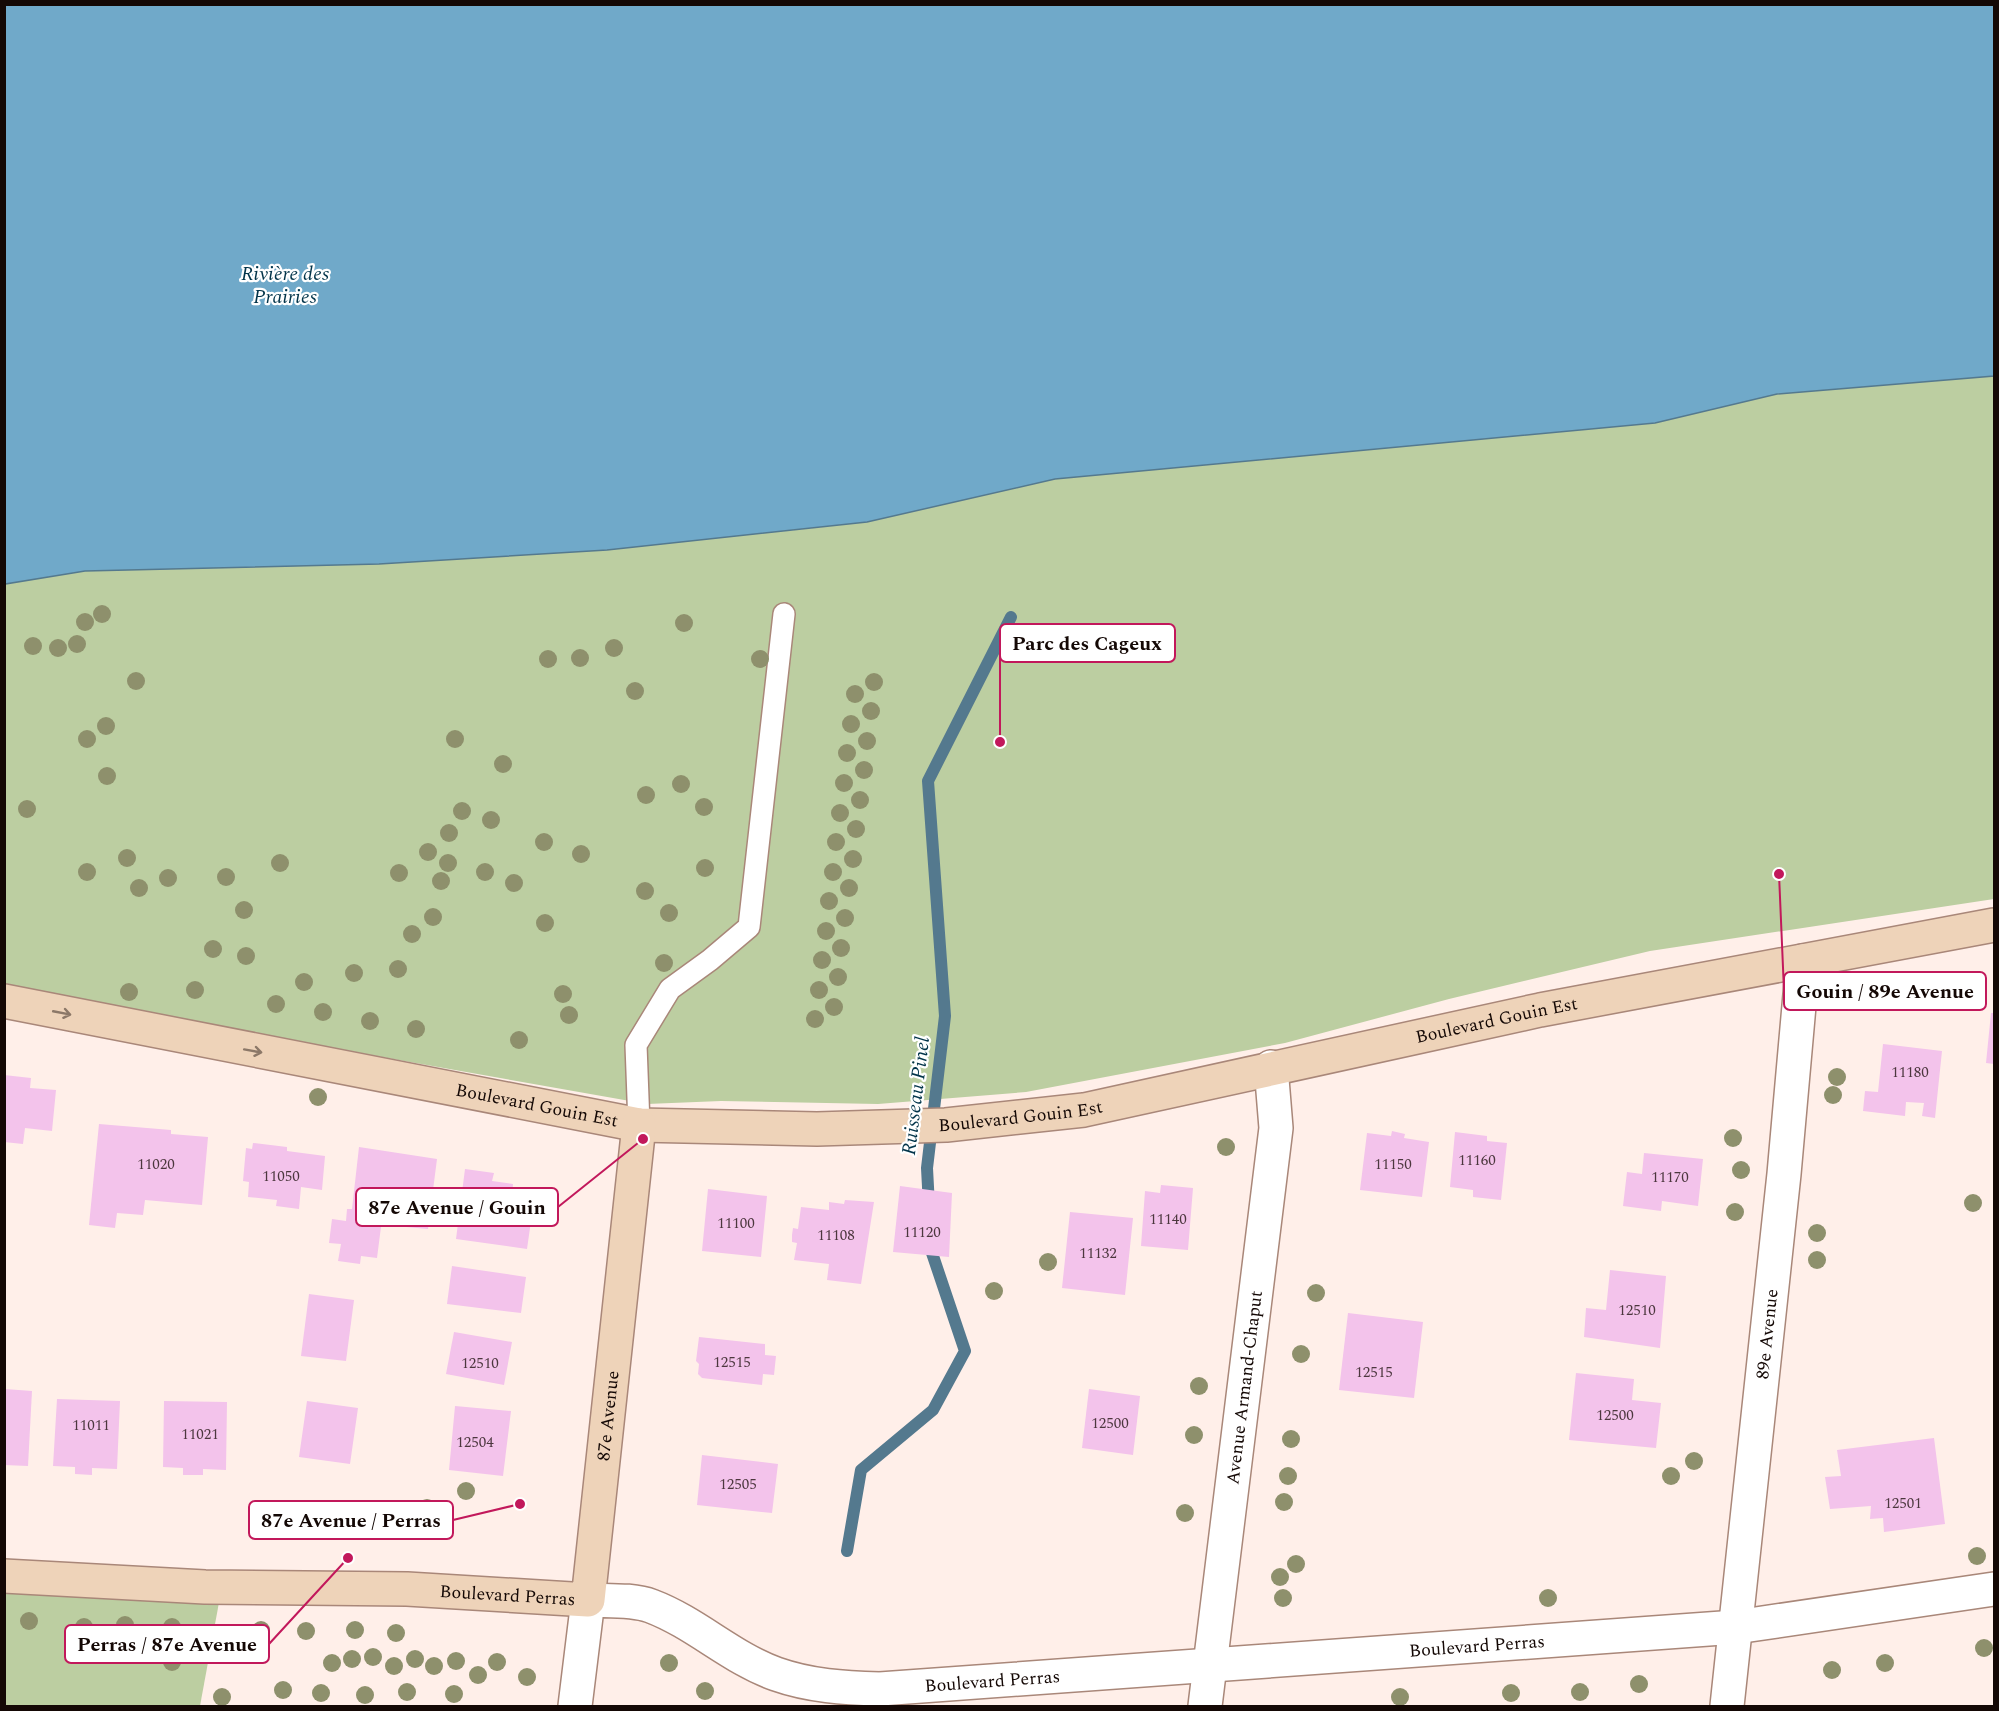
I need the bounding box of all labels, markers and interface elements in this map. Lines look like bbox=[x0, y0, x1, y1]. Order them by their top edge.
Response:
water label: Rivière des Prairies bbox=[241, 259, 329, 312]
callout: Parc des Cageux bbox=[1000, 624, 1175, 662]
text: Parc des Cageux bbox=[1012, 629, 1162, 659]
callout: Gouin / 89e Avenue bbox=[1784, 972, 1986, 1010]
text: Gouin / 89e Avenue bbox=[1796, 977, 1974, 1007]
street label: Boulevard Gouin Est bbox=[1413, 990, 1580, 1050]
one-way arrow bbox=[52, 1008, 71, 1019]
water label: Ruisseau Pinel bbox=[894, 1035, 938, 1157]
one-way arrow bbox=[243, 1045, 263, 1056]
house number: 11180 bbox=[1891, 1061, 1929, 1084]
street label: Boulevard Gouin Est bbox=[453, 1076, 621, 1134]
street label: Boulevard Gouin Est bbox=[938, 1093, 1105, 1139]
house number: 11160 bbox=[1458, 1149, 1496, 1172]
house number: 11020 bbox=[137, 1153, 175, 1176]
house number: 11150 bbox=[1374, 1153, 1412, 1176]
house number: 11050 bbox=[262, 1165, 300, 1188]
house number: 11170 bbox=[1651, 1166, 1689, 1189]
callout: 87e Avenue / Gouin bbox=[356, 1188, 558, 1226]
text: 87e Avenue / Gouin bbox=[368, 1193, 546, 1223]
house number: 11140 bbox=[1149, 1208, 1187, 1231]
house number: 11100 bbox=[717, 1212, 755, 1235]
house number: 11120 bbox=[903, 1221, 941, 1244]
house number: 11108 bbox=[817, 1224, 855, 1247]
house number: 11132 bbox=[1079, 1242, 1117, 1265]
street label: 89e Avenue bbox=[1749, 1288, 1785, 1381]
street label: Avenue Armand-Chaput bbox=[1219, 1289, 1269, 1486]
house number: 12510 bbox=[1618, 1299, 1656, 1322]
house number: 12515 bbox=[713, 1351, 751, 1374]
house number: 12510 bbox=[461, 1352, 499, 1375]
house number: 12515 bbox=[1355, 1361, 1393, 1384]
street label: 87e Avenue bbox=[590, 1369, 626, 1462]
house number: 12500 bbox=[1596, 1404, 1634, 1427]
house number: 12500 bbox=[1091, 1412, 1129, 1435]
house number: 11011 bbox=[72, 1414, 110, 1437]
house number: 11021 bbox=[181, 1423, 219, 1446]
house number: 12504 bbox=[456, 1431, 494, 1454]
house number: 12505 bbox=[719, 1473, 757, 1496]
house number: 12501 bbox=[1884, 1492, 1922, 1515]
callout: 87e Avenue / Perras bbox=[249, 1501, 453, 1539]
text: 87e Avenue / Perras bbox=[261, 1506, 441, 1536]
street label: Boulevard Perras bbox=[439, 1578, 576, 1613]
callout: Perras / 87e Avenue bbox=[65, 1625, 269, 1663]
street label: Boulevard Perras bbox=[1408, 1627, 1546, 1664]
text: Perras / 87e Avenue bbox=[77, 1630, 257, 1660]
street label: Boulevard Perras bbox=[923, 1662, 1061, 1699]

